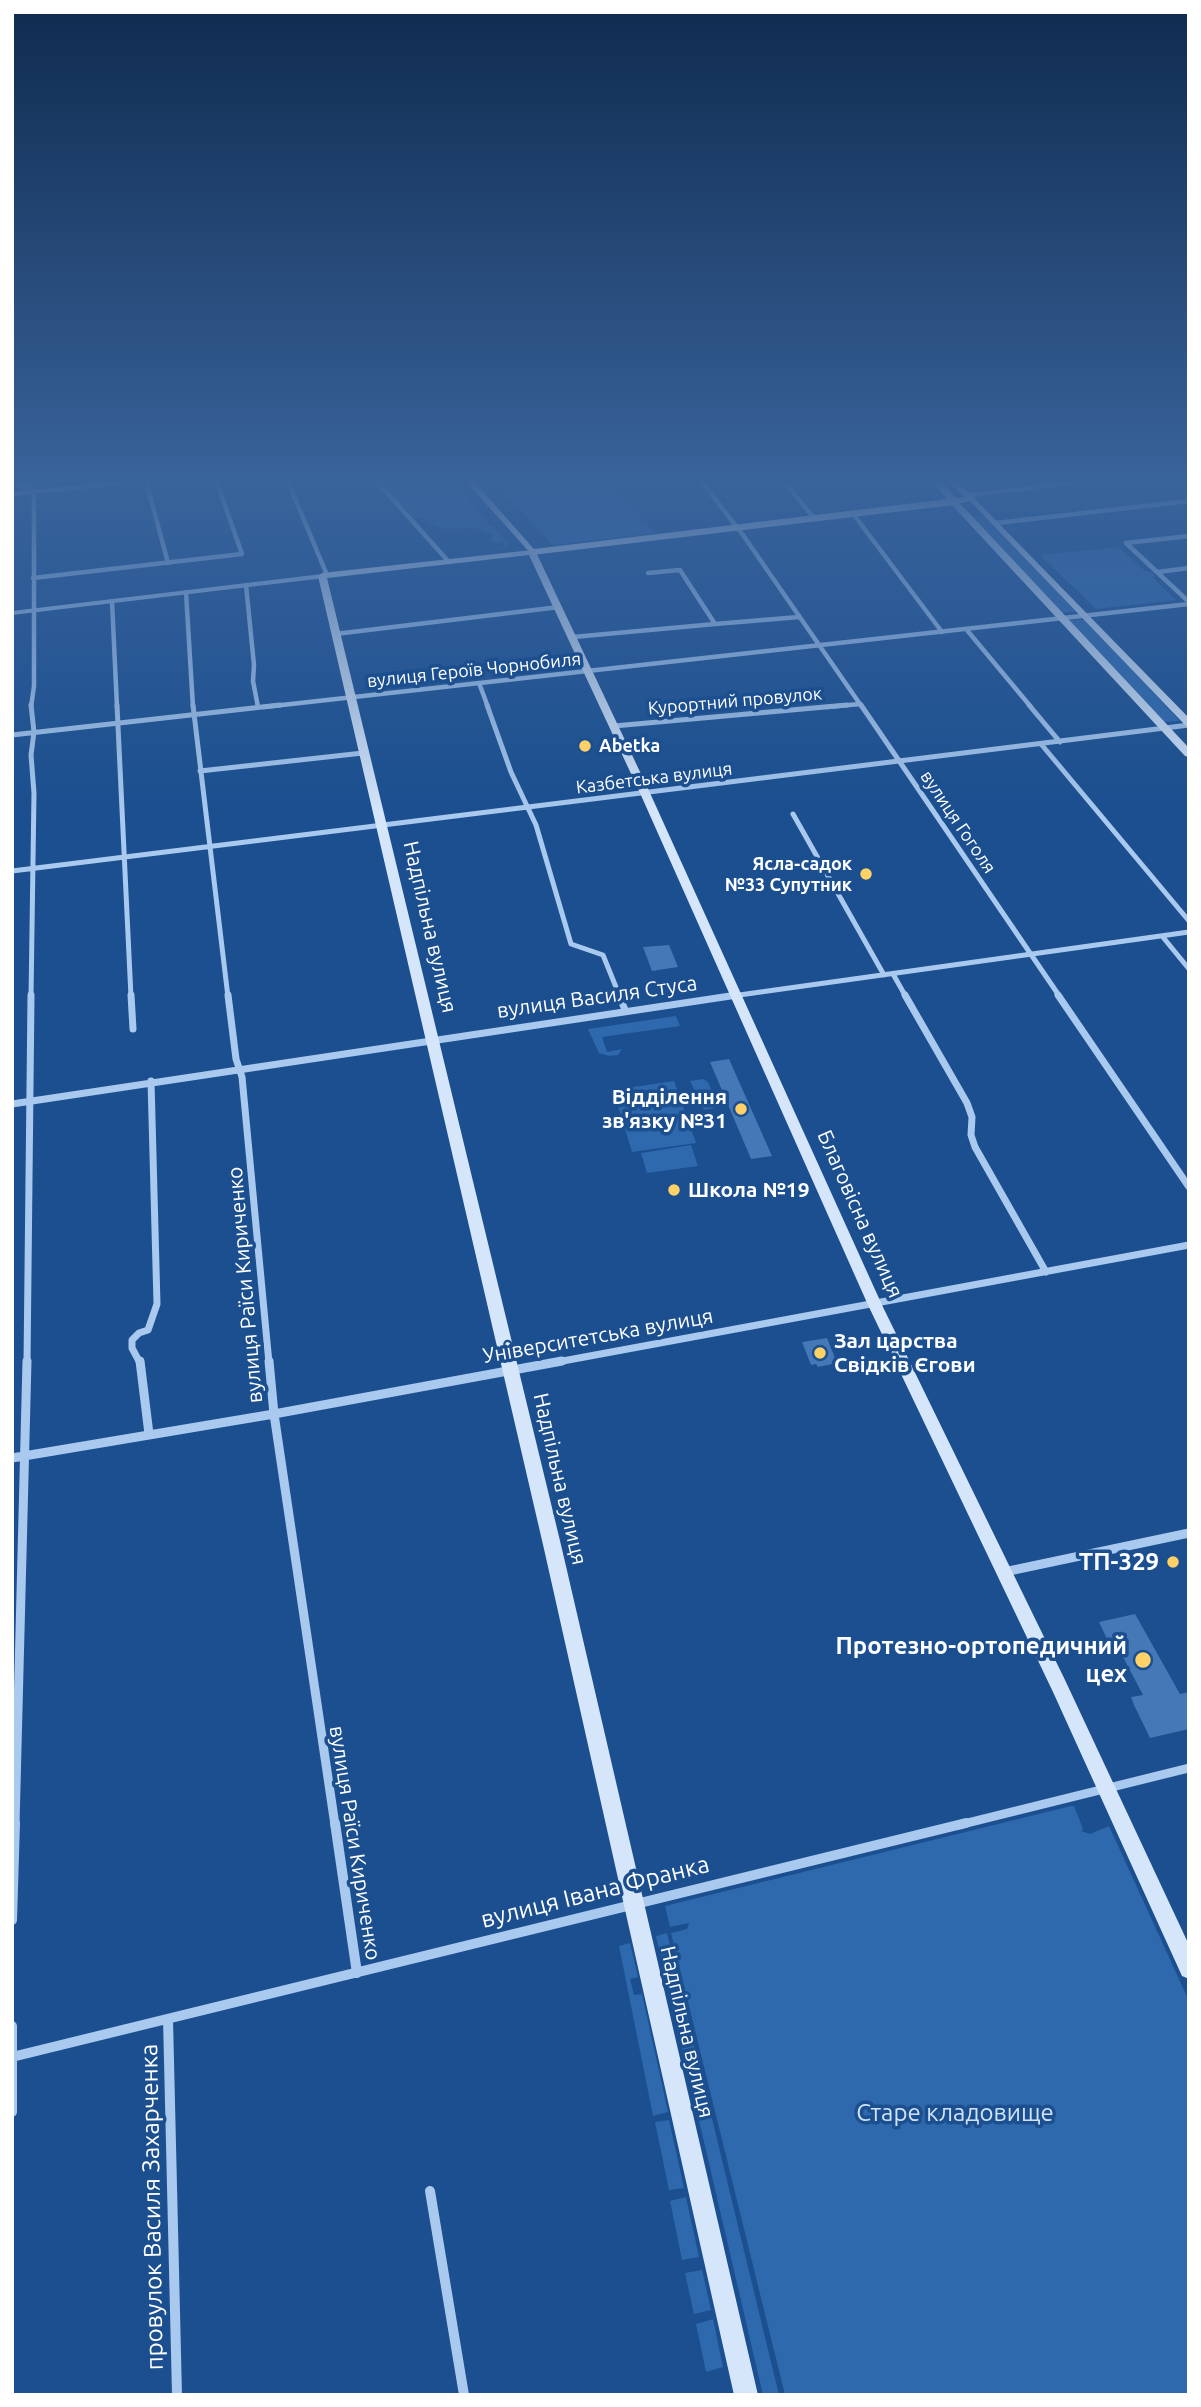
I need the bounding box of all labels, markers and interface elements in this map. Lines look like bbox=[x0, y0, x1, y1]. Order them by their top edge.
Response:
street label: вулиця Героїв Чорнобиля bbox=[366, 648, 582, 692]
street label: Курортний провулок bbox=[647, 683, 823, 719]
place label: Abetka bbox=[599, 735, 660, 757]
marker: Abetka bbox=[577, 738, 593, 754]
street label: Казбетська вулиця bbox=[575, 758, 733, 798]
street label: вулиця Гоголя bbox=[916, 766, 1000, 878]
street label: Надпільна вулиця bbox=[398, 839, 462, 1015]
place label: Ясла-садок №33 Супутник bbox=[725, 853, 852, 896]
marker: Ясла-садок №33 Супутник bbox=[858, 866, 874, 882]
street label: вулиця Василя Стуса bbox=[495, 970, 699, 1024]
place label: Відділення зв'язку №31 bbox=[602, 1084, 727, 1134]
marker: Відділення зв'язку №31 bbox=[733, 1101, 749, 1117]
street label: Благовісна вулиця bbox=[812, 1126, 908, 1302]
street label: вулиця Раїси Кириченко bbox=[222, 1166, 268, 1404]
place label: Школа №19 bbox=[688, 1177, 810, 1203]
marker: Школа №19 bbox=[666, 1182, 682, 1198]
street label: Університетська вулиця bbox=[481, 1303, 715, 1369]
place label: Зал царства Свідків Єгови bbox=[834, 1328, 976, 1378]
marker: Зал царства Свідків Єгови bbox=[812, 1345, 828, 1361]
street label: Надпільна вулиця bbox=[528, 1391, 592, 1567]
place label: ТП-329 bbox=[1079, 1548, 1159, 1576]
marker: ТП-329 bbox=[1165, 1554, 1181, 1570]
place label: Протезно-ортопедичний цех bbox=[835, 1632, 1127, 1688]
marker: Протезно-ортопедичний цех bbox=[1133, 1650, 1153, 1670]
street label: вулиця Раїси Кириченко bbox=[324, 1724, 386, 1962]
street label: вулиця Івана Франка bbox=[478, 1850, 712, 1934]
street label: Надпільна вулиця bbox=[655, 1944, 719, 2120]
street label: провулок Василя Захарченка bbox=[135, 2044, 169, 2370]
park label: Старе кладовище bbox=[856, 2099, 1054, 2127]

